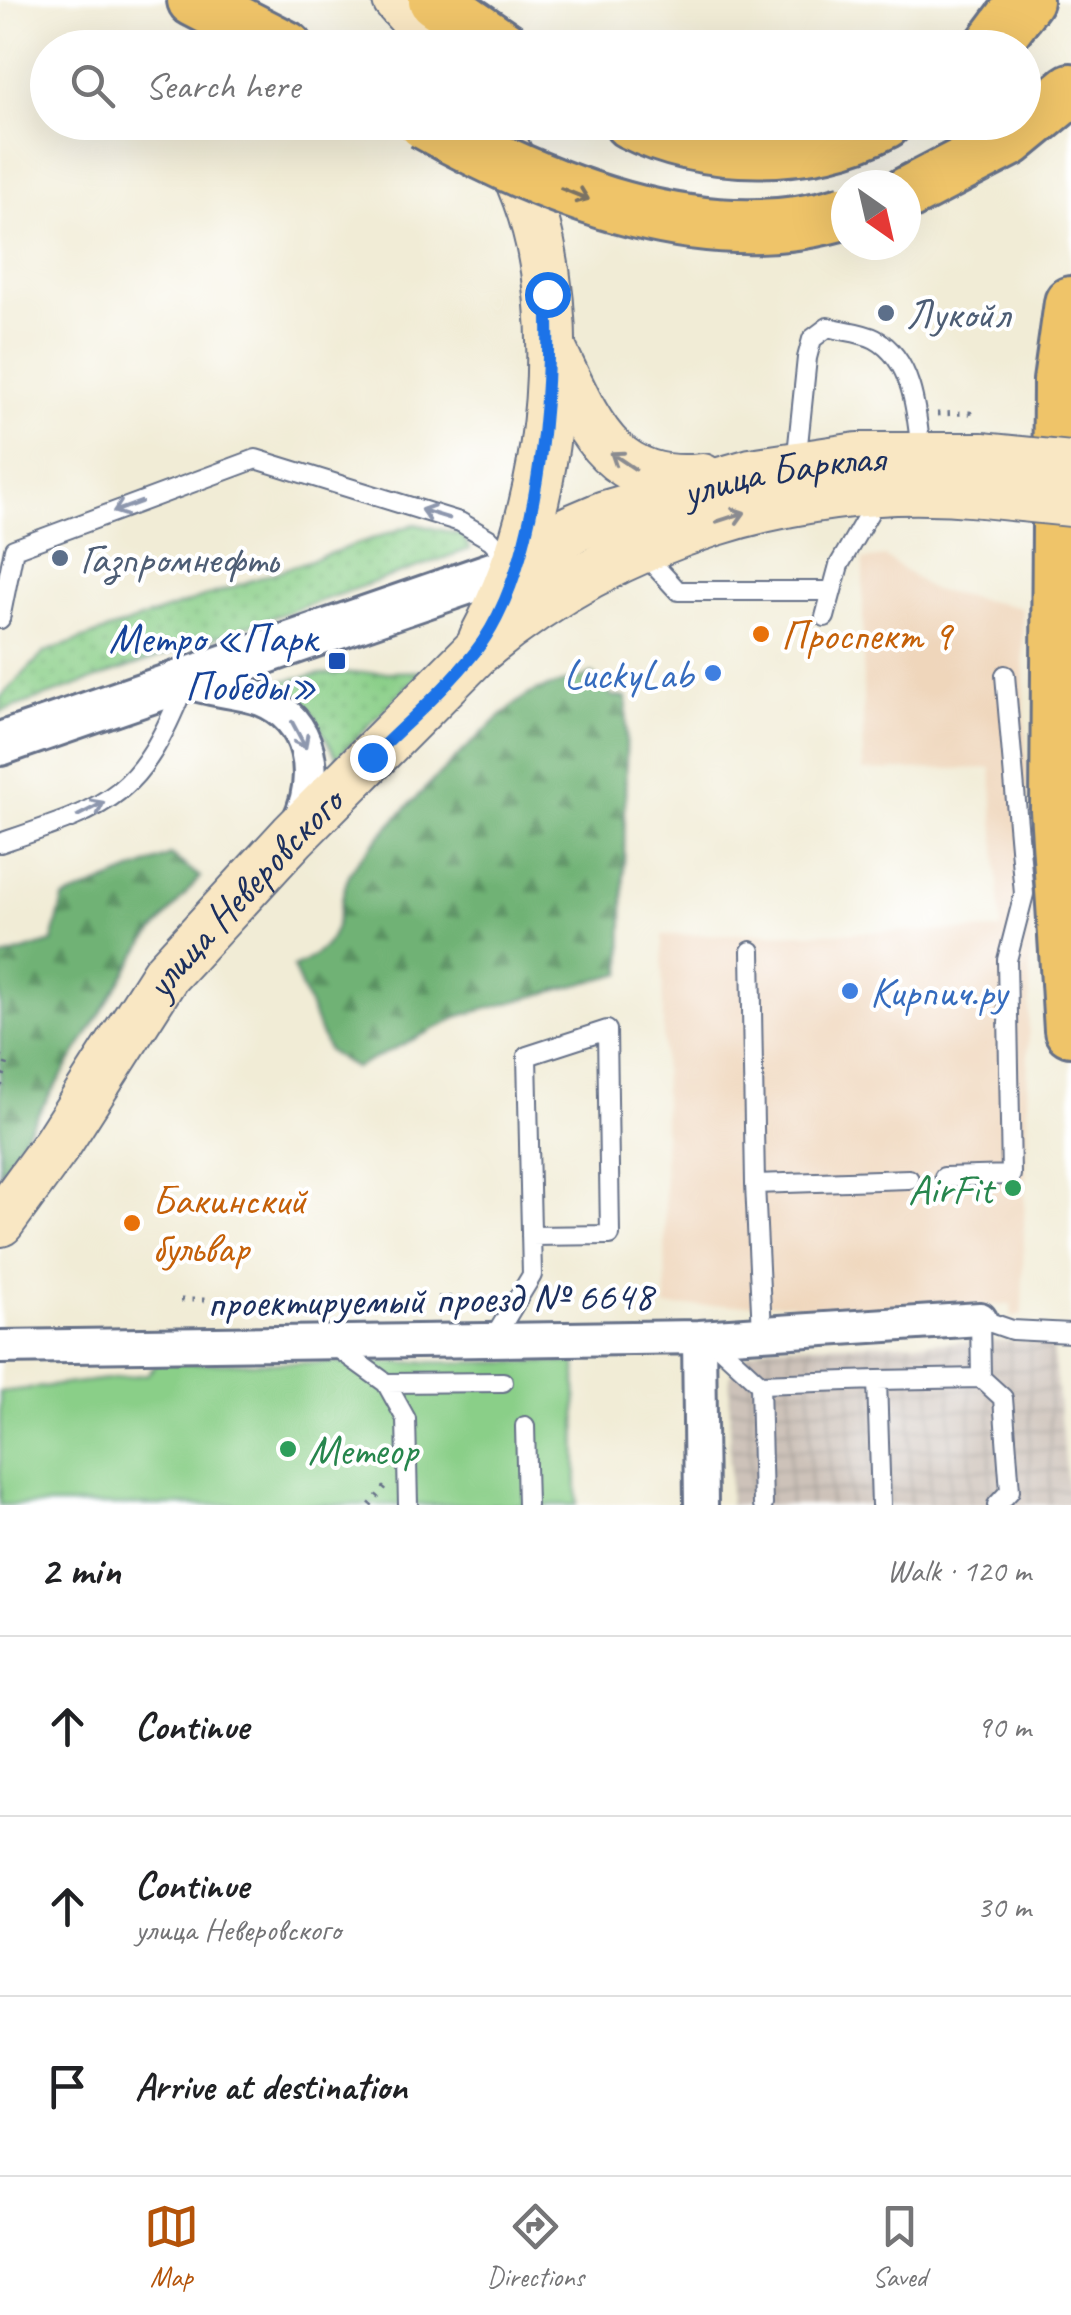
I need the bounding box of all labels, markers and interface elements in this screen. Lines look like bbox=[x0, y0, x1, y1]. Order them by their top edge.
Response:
search box bbox=[30, 30, 1041, 140]
icon: search bbox=[65, 58, 120, 113]
text: Search here bbox=[145, 62, 300, 109]
north arrow bbox=[831, 170, 921, 260]
one-way arrow bbox=[559, 186, 590, 204]
route start bbox=[525, 272, 571, 318]
place label: Лукойл bbox=[906, 288, 1013, 341]
marker: Лукойл bbox=[875, 302, 897, 324]
street label: улица Барклая bbox=[673, 432, 888, 520]
one-way arrow bbox=[610, 450, 638, 471]
one-way arrow bbox=[112, 499, 143, 517]
one-way arrow bbox=[420, 504, 451, 522]
one-way arrow bbox=[715, 507, 746, 525]
place label: Газпромнефть bbox=[80, 533, 280, 586]
marker: Газпромнефть bbox=[49, 547, 71, 569]
place label: Проспект 9 bbox=[781, 609, 954, 662]
place label: Метро «Парк Победы» bbox=[109, 612, 321, 713]
marker: Проспект 9 bbox=[750, 623, 772, 645]
place label: LuckyLab bbox=[564, 648, 696, 701]
marker: Метро «Парк Победы» bbox=[326, 650, 348, 672]
marker: LuckyLab bbox=[702, 662, 724, 684]
one-way arrow bbox=[290, 720, 309, 750]
route end bbox=[350, 735, 396, 781]
street label: улица Неверовского bbox=[130, 774, 357, 1011]
one-way arrow bbox=[76, 799, 106, 818]
place label: Кирпич.ру bbox=[870, 966, 1010, 1019]
marker: Кирпич.ру bbox=[839, 980, 861, 1002]
place label: AirFit bbox=[908, 1163, 997, 1216]
place label: Бакинский бульвар bbox=[152, 1174, 309, 1275]
marker: AirFit bbox=[1002, 1177, 1024, 1199]
marker: Бакинский бульвар bbox=[121, 1212, 143, 1234]
street label: проектируемый проезд № 6648 bbox=[207, 1269, 657, 1330]
place label: Метеор bbox=[308, 1424, 420, 1477]
marker: Метеор bbox=[277, 1438, 299, 1460]
text: 2 min bbox=[40, 1544, 120, 1597]
text: Walk · 120 m bbox=[887, 1550, 1031, 1591]
icon: ahead bbox=[40, 1699, 95, 1754]
text: Continue bbox=[135, 1703, 249, 1750]
text: 90 m bbox=[977, 1706, 1031, 1747]
text: Continue bbox=[135, 1862, 249, 1909]
icon: ahead bbox=[40, 1879, 95, 1934]
text: 30 m bbox=[977, 1886, 1031, 1927]
text: улица Неверовского bbox=[135, 1909, 341, 1950]
icon: arrive bbox=[40, 2059, 95, 2114]
text: Arrive at destination bbox=[135, 2063, 407, 2110]
tab: Map bbox=[144, 2199, 199, 2294]
tab: Directions bbox=[487, 2199, 584, 2294]
tab: Saved bbox=[872, 2199, 927, 2294]

